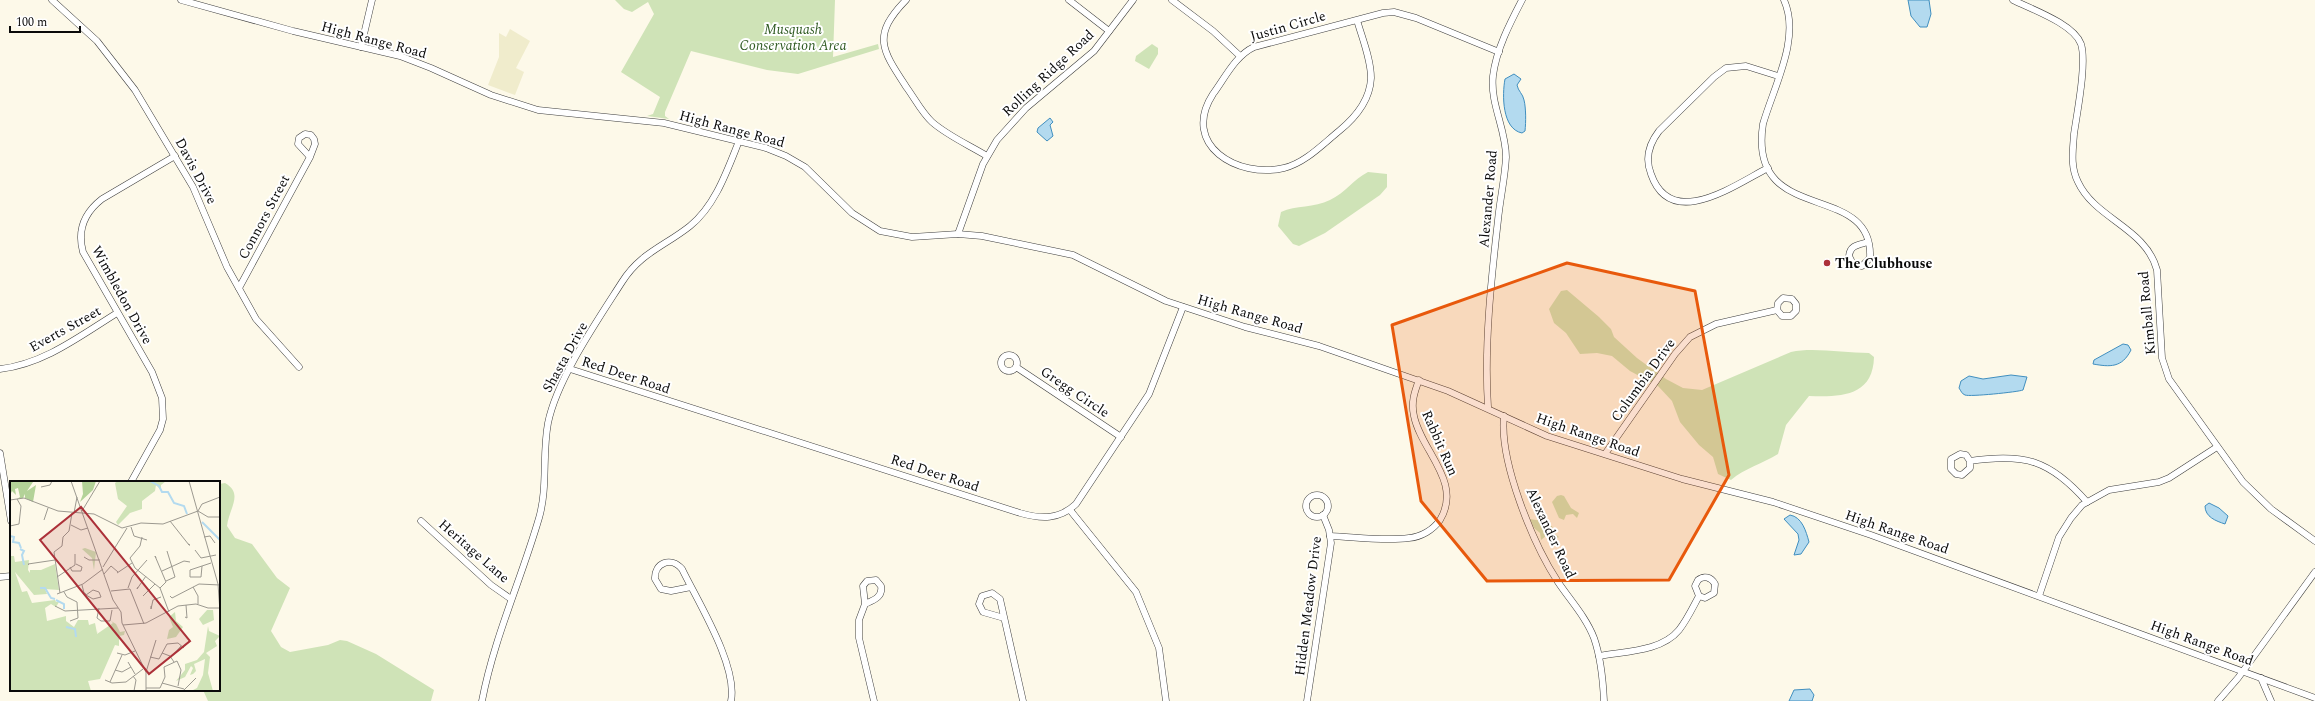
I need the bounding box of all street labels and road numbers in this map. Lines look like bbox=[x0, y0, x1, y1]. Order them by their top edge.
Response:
street label: Justin Circle bbox=[1248, 5, 1328, 47]
street label: High Range Road bbox=[319, 16, 429, 64]
street label: Rolling Ridge Road bbox=[997, 24, 1099, 121]
street label: High Range Road bbox=[677, 105, 787, 153]
street label: Davis Drive bbox=[170, 134, 222, 208]
street label: Alexander Road bbox=[1473, 149, 1503, 249]
street label: Connors Street bbox=[233, 171, 295, 263]
street label: Wimbledon Drive bbox=[86, 242, 158, 348]
street label: Kimball Road bbox=[2133, 270, 2161, 356]
street label: High Range Road bbox=[1195, 289, 1305, 339]
street label: Everts Street bbox=[25, 301, 105, 357]
street label: Shasta Drive bbox=[537, 318, 593, 396]
street label: Columbia Drive bbox=[1606, 334, 1681, 426]
street label: Red Deer Road bbox=[579, 351, 673, 399]
street label: Gregg Circle bbox=[1036, 361, 1114, 423]
street label: Rabbit Run bbox=[1416, 407, 1464, 479]
street label: High Range Road bbox=[1533, 407, 1643, 463]
street label: Red Deer Road bbox=[888, 449, 982, 497]
street label: Alexander Road bbox=[1521, 484, 1581, 582]
street label: High Range Road bbox=[1842, 504, 1952, 560]
street label: Heritage Lane bbox=[434, 514, 514, 588]
street label: Hidden Meadow Drive bbox=[1289, 535, 1327, 677]
street label: High Range Road bbox=[2147, 615, 2257, 671]

